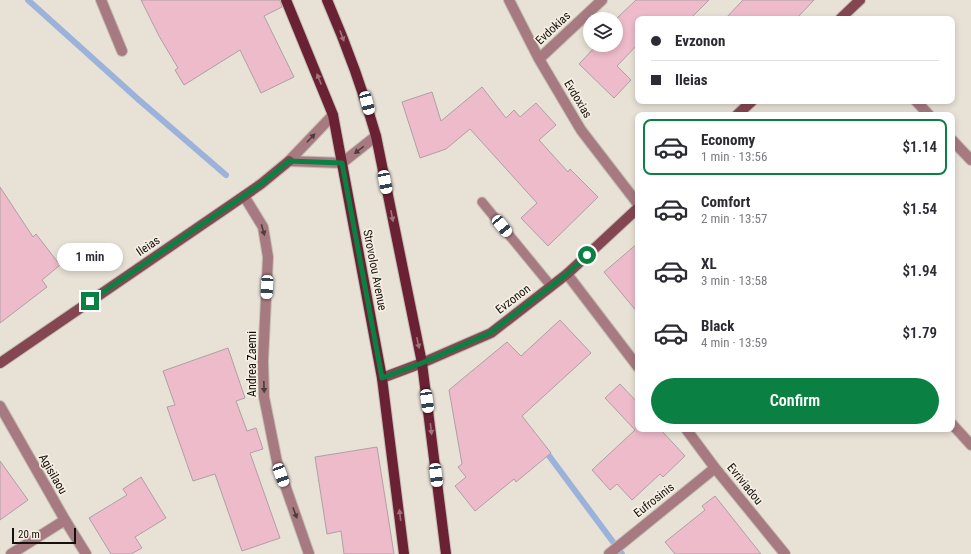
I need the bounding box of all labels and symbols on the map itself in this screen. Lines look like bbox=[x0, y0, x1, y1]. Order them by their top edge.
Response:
street label: Evdokias bbox=[533, 8, 573, 48]
one-way arrow bbox=[340, 30, 346, 42]
one-way arrow bbox=[315, 72, 321, 84]
street label: Evdoxias bbox=[561, 77, 595, 121]
car bbox=[358, 90, 376, 116]
one-way arrow bbox=[306, 133, 315, 143]
one-way arrow bbox=[354, 145, 365, 154]
car bbox=[377, 169, 393, 195]
one-way arrow bbox=[390, 210, 396, 222]
car bbox=[490, 213, 514, 239]
one-way arrow bbox=[260, 224, 266, 236]
street label: Strovolou Avenue bbox=[360, 228, 390, 312]
street label: Ileias bbox=[134, 233, 162, 259]
callout: 1 min bbox=[57, 243, 123, 271]
route start bbox=[578, 246, 596, 264]
car bbox=[260, 275, 274, 299]
street label: Evzonon bbox=[493, 281, 533, 317]
route end bbox=[81, 292, 99, 310]
street label: Andrea Zaemi bbox=[245, 331, 259, 397]
one-way arrow bbox=[416, 337, 422, 349]
one-way arrow bbox=[260, 381, 267, 393]
car bbox=[419, 388, 435, 414]
one-way arrow bbox=[428, 423, 434, 436]
street label: Agisilaou bbox=[36, 451, 70, 497]
street label: Evriviadou bbox=[724, 461, 766, 508]
car bbox=[271, 462, 291, 488]
car bbox=[429, 462, 443, 488]
street label: Eufrosinis bbox=[631, 480, 677, 520]
one-way arrow bbox=[292, 507, 298, 519]
one-way arrow bbox=[396, 509, 403, 521]
scale bar bbox=[12, 526, 76, 545]

